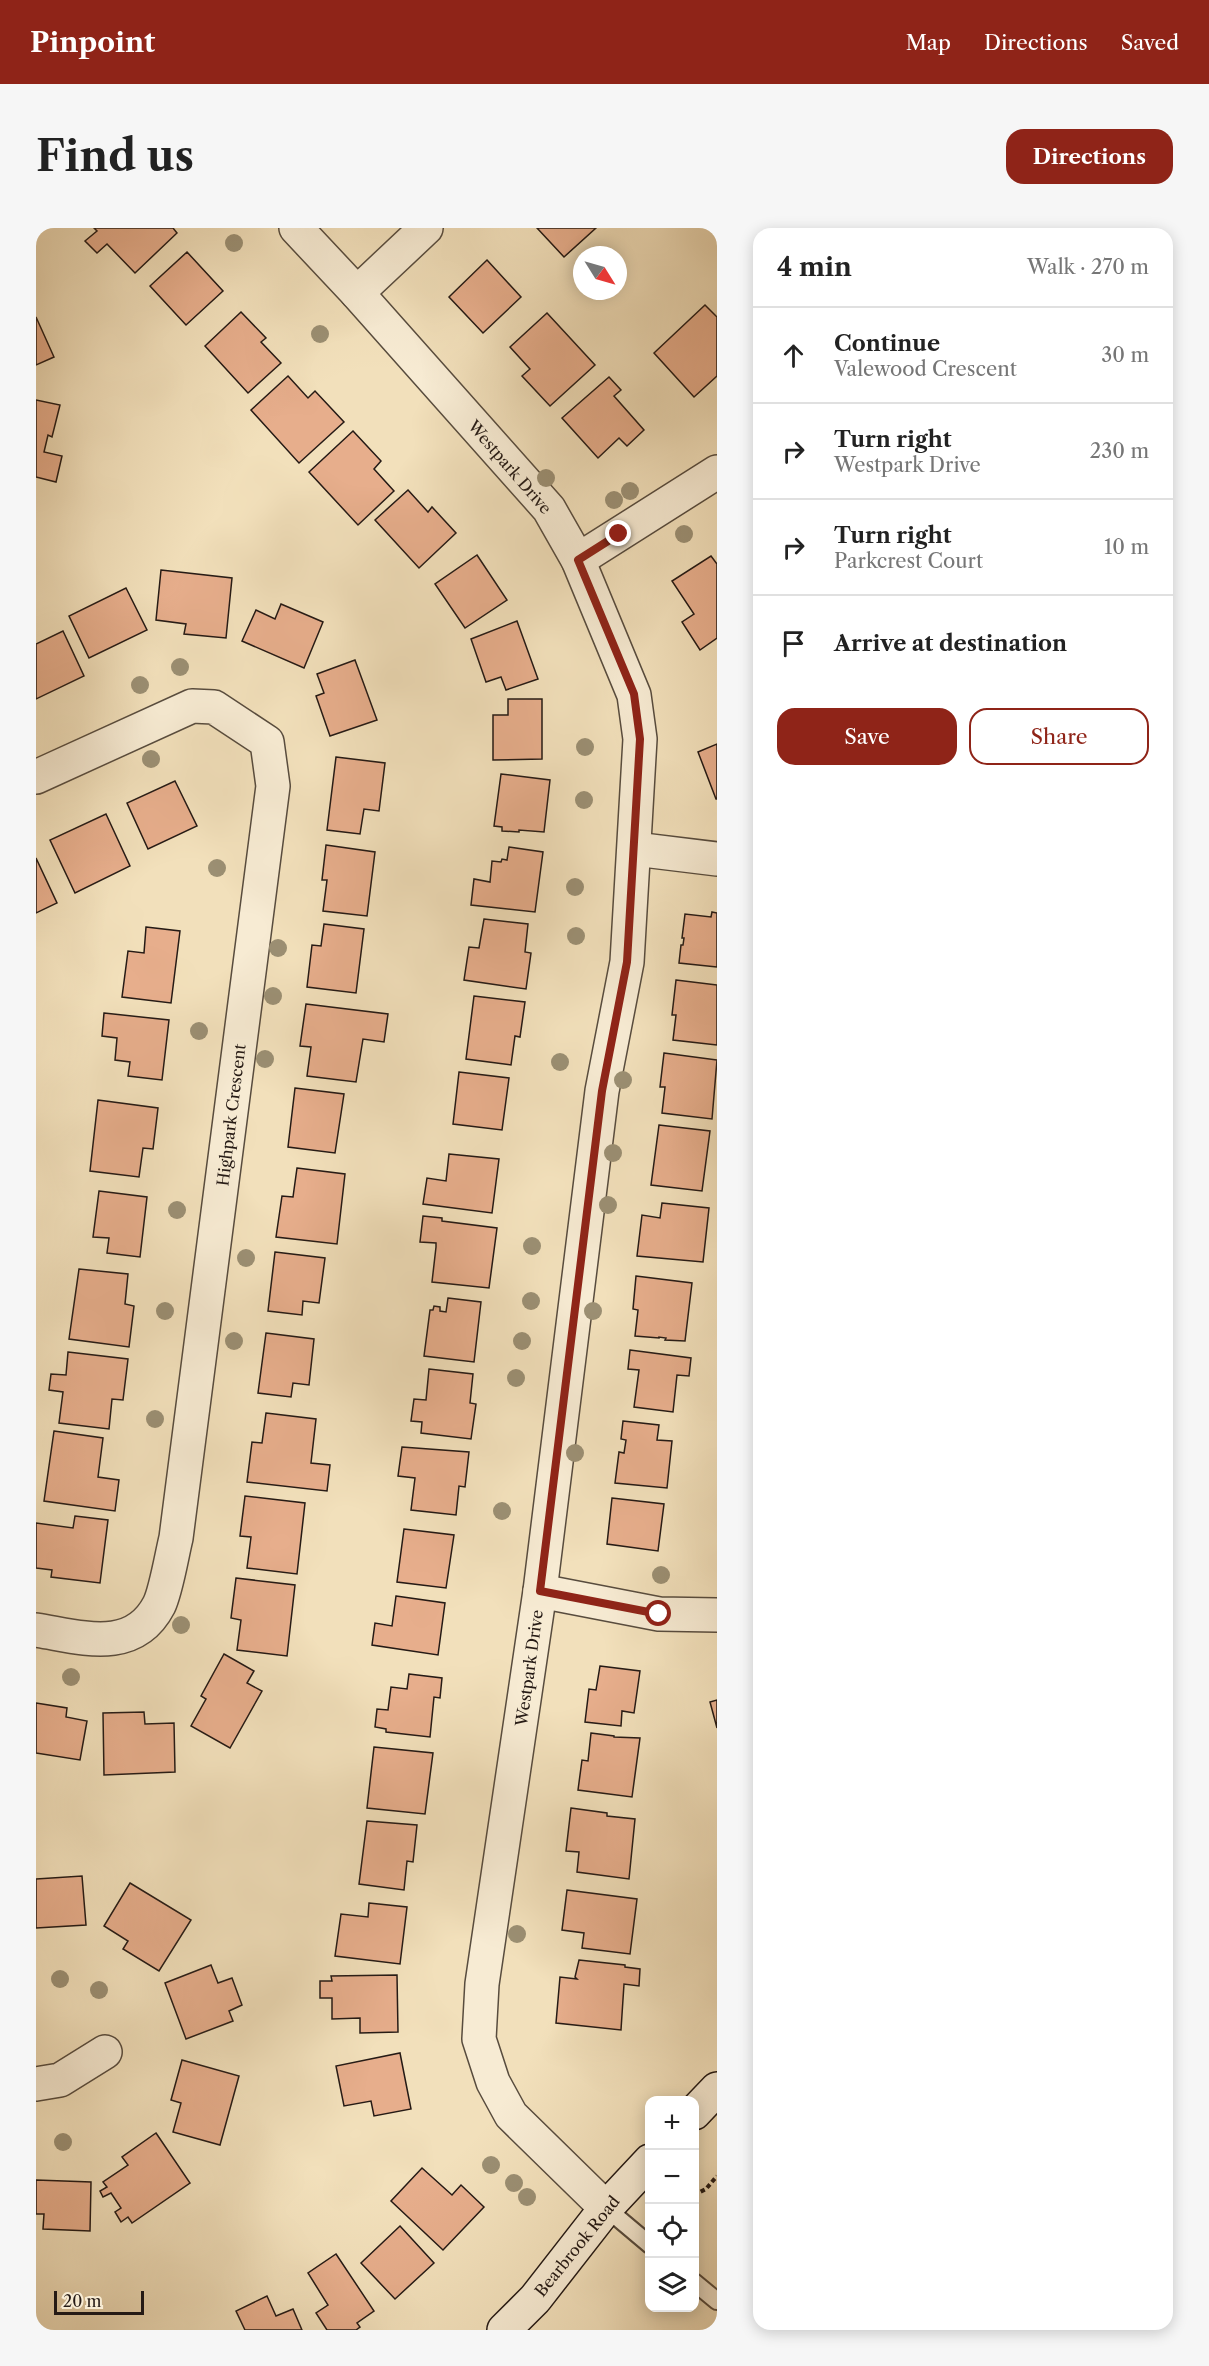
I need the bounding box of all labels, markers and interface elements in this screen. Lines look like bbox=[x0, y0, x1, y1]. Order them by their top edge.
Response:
text: Pinpoint bbox=[30, 25, 155, 59]
text: Map bbox=[906, 30, 951, 55]
text: Directions bbox=[984, 30, 1088, 55]
text: Saved bbox=[1121, 30, 1179, 55]
button: Directions bbox=[1006, 129, 1173, 184]
text: Find us bbox=[36, 130, 194, 182]
north arrow bbox=[573, 246, 627, 300]
text: 4 min bbox=[777, 251, 852, 283]
text: Walk · 270 m bbox=[1027, 255, 1149, 279]
text: Continue bbox=[834, 330, 940, 357]
icon: ahead bbox=[777, 339, 810, 372]
text: 30 m bbox=[1101, 343, 1149, 367]
text: Valewood Crescent bbox=[834, 357, 1017, 381]
street label: Westpark Drive bbox=[463, 415, 556, 518]
text: Turn right bbox=[834, 426, 952, 453]
icon: right bbox=[777, 435, 810, 468]
text: 230 m bbox=[1090, 439, 1149, 463]
text: Westpark Drive bbox=[834, 453, 981, 477]
route end bbox=[605, 520, 631, 546]
text: Turn right bbox=[834, 522, 952, 549]
icon: right bbox=[777, 531, 810, 564]
text: 10 m bbox=[1104, 535, 1149, 559]
text: Parkcrest Court bbox=[834, 549, 983, 573]
icon: arrive bbox=[777, 627, 810, 660]
text: Arrive at destination bbox=[834, 630, 1067, 657]
button: Save bbox=[777, 708, 957, 765]
button: Share bbox=[969, 708, 1149, 765]
street label: Highpark Crescent bbox=[212, 1042, 250, 1187]
route start bbox=[645, 1600, 671, 1626]
street label: Westpark Drive bbox=[511, 1608, 547, 1729]
map controls bbox=[645, 2096, 699, 2312]
button: + bbox=[645, 2096, 699, 2150]
button: − bbox=[645, 2150, 699, 2204]
street label: Bearbrook Road bbox=[530, 2191, 624, 2300]
button: locate bbox=[645, 2204, 699, 2258]
button: layers bbox=[645, 2258, 699, 2312]
scale bar bbox=[54, 2288, 144, 2316]
text: 20 m bbox=[63, 2291, 102, 2311]

